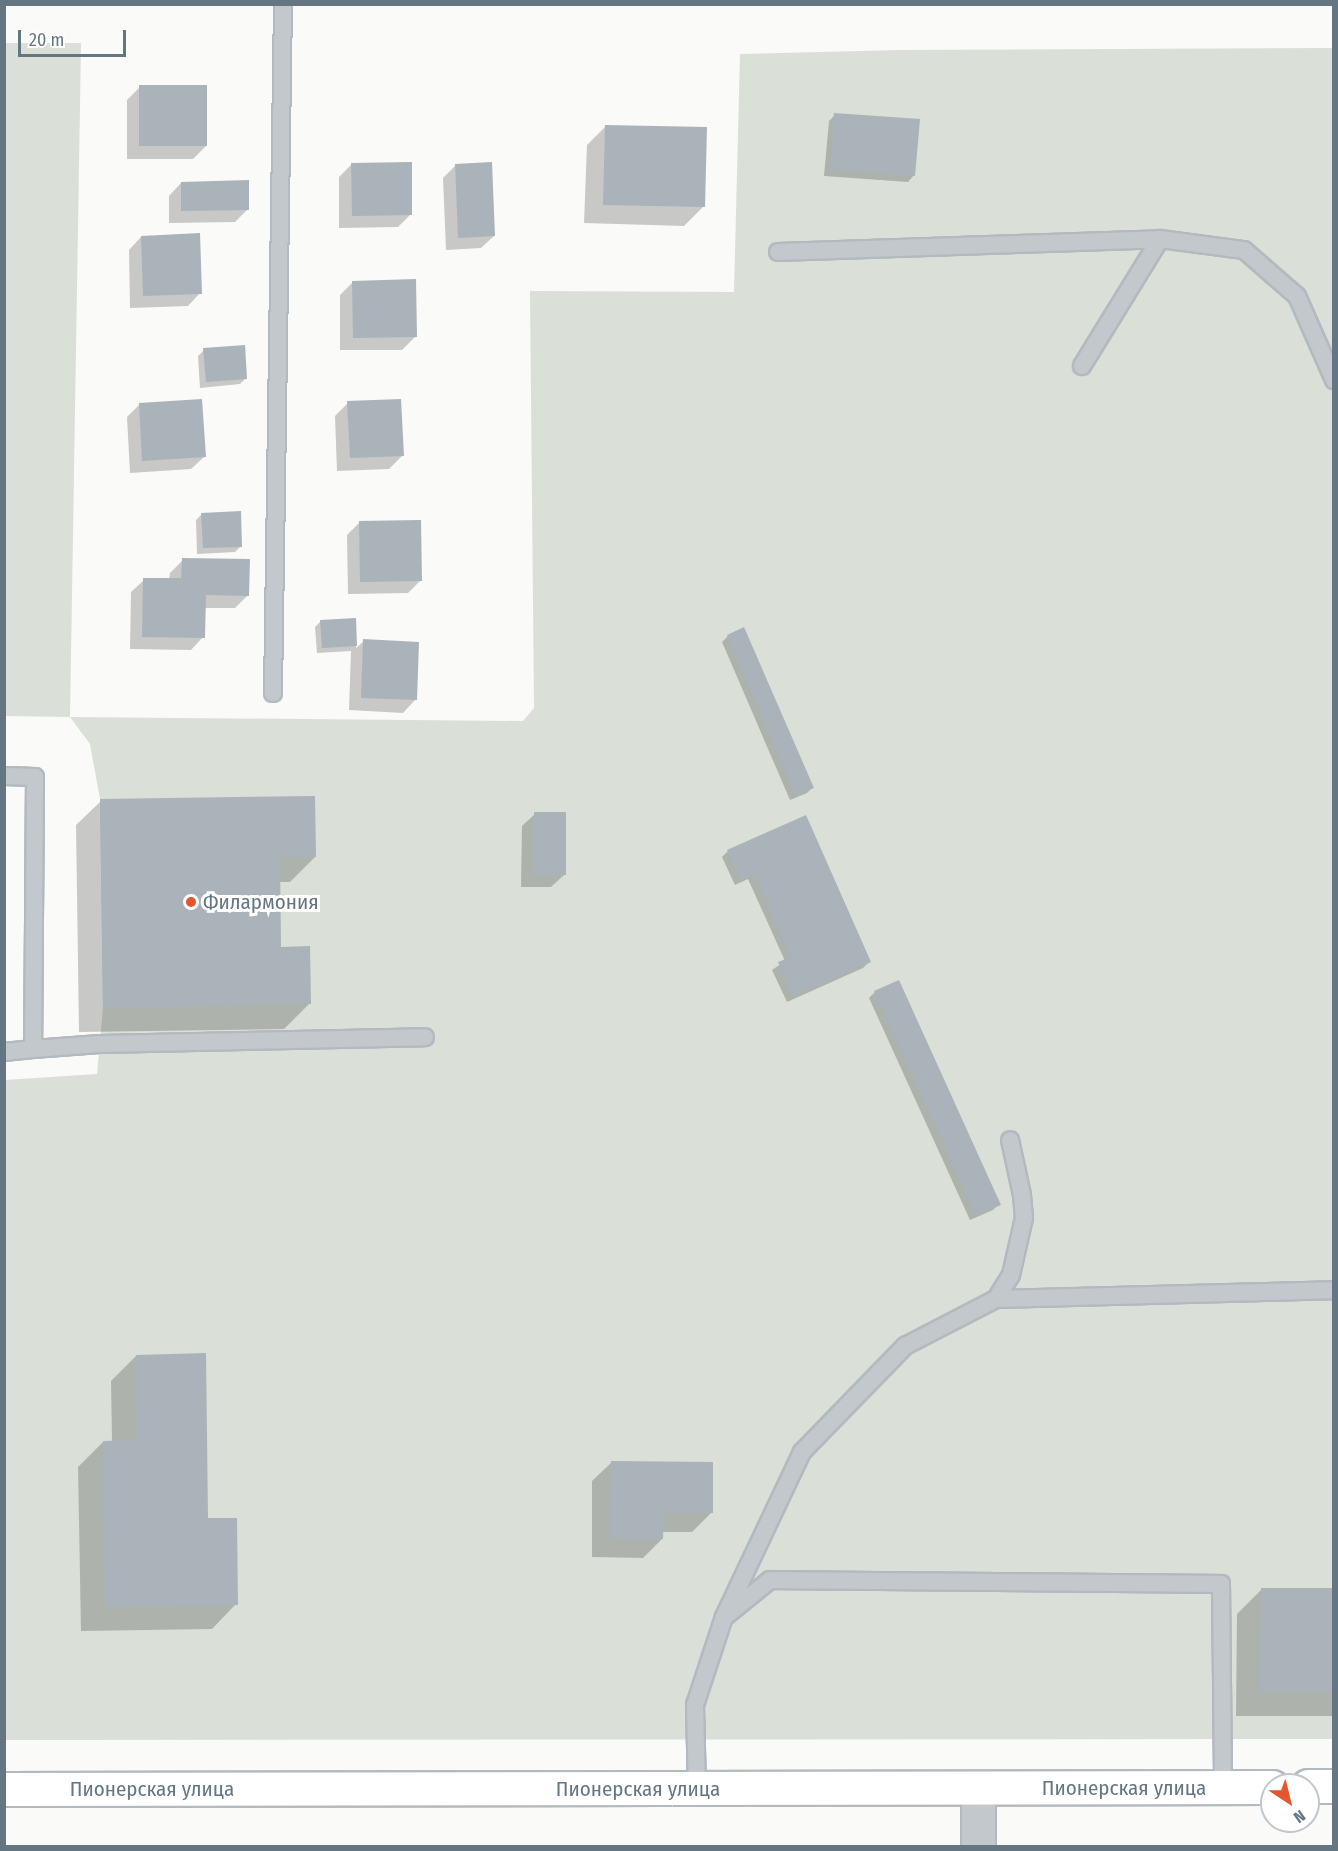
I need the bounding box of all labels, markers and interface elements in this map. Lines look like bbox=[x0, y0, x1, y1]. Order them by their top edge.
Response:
scale bar bbox=[21, 18, 129, 56]
text: 20 m bbox=[29, 29, 64, 51]
place label: Филармония bbox=[203, 889, 319, 915]
marker: Филармония bbox=[184, 895, 198, 909]
north arrow bbox=[1260, 1773, 1320, 1833]
street label: Пионерская улица bbox=[1042, 1775, 1206, 1801]
street label: Пионерская улица bbox=[70, 1776, 234, 1802]
street label: Пионерская улица bbox=[556, 1776, 720, 1802]
text: N bbox=[1290, 1806, 1309, 1827]

